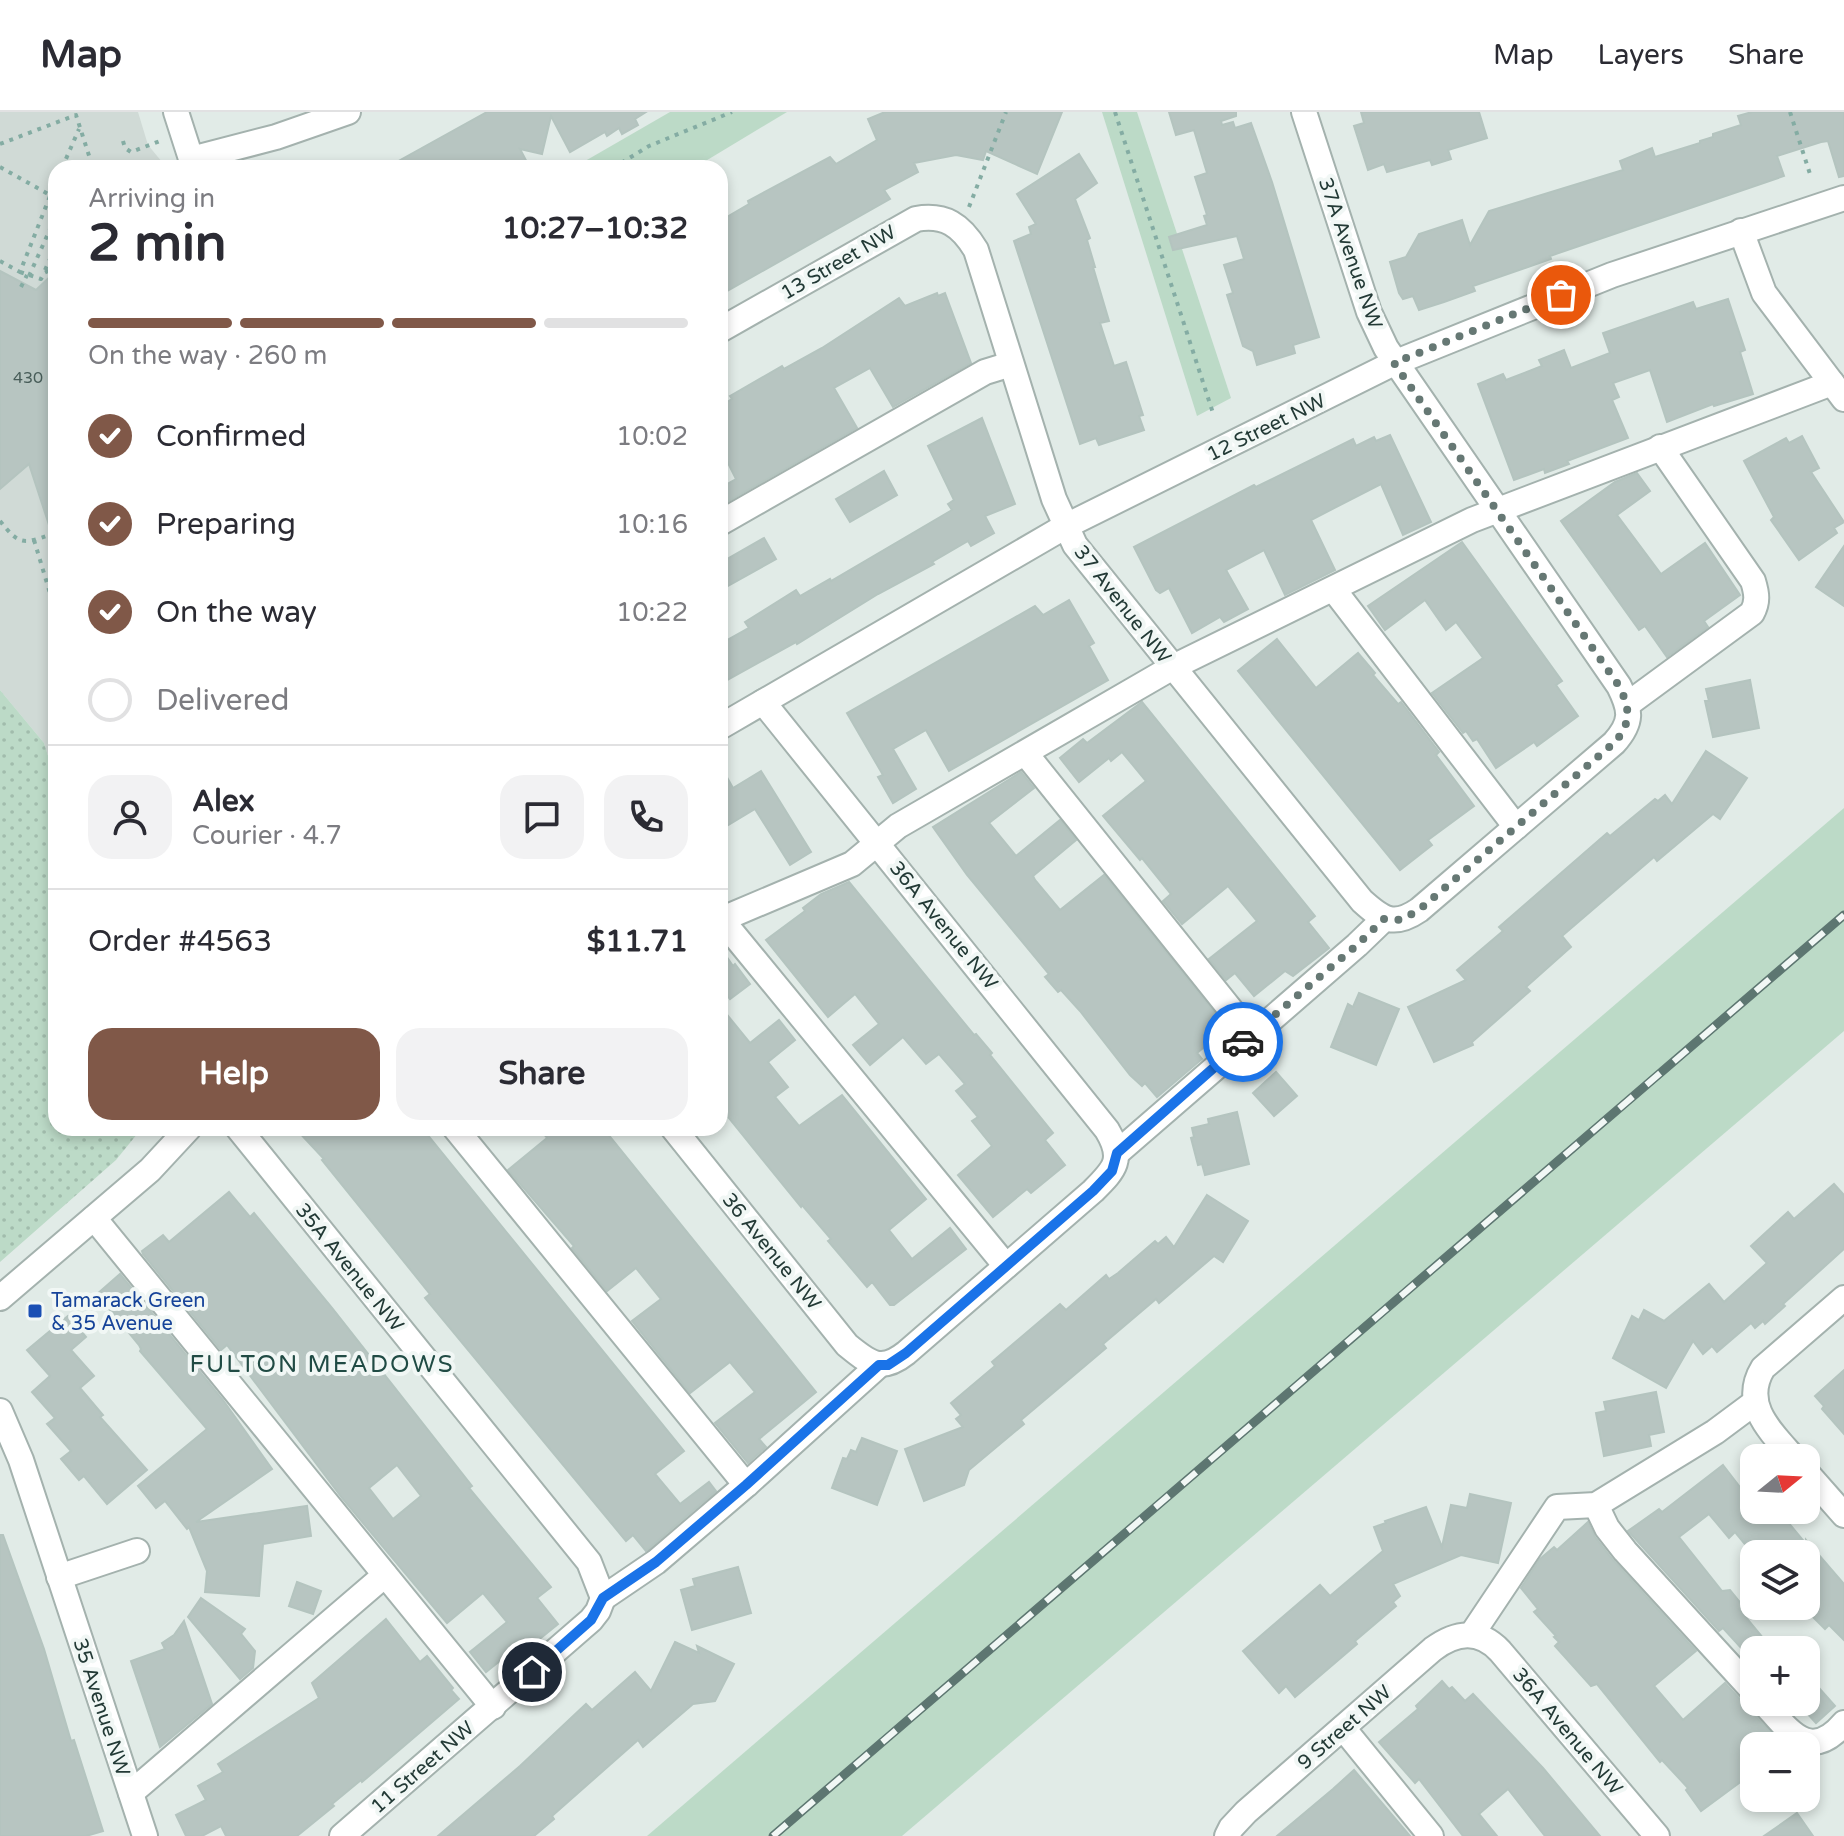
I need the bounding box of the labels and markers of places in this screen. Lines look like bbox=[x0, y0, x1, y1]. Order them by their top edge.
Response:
pin bbox=[1527, 261, 1595, 329]
place label: Tamarack Green & 35 Avenue bbox=[51, 1289, 205, 1336]
marker: Tamarack Green & 35 Avenue bbox=[26, 1302, 44, 1320]
pin bbox=[498, 1638, 566, 1706]

